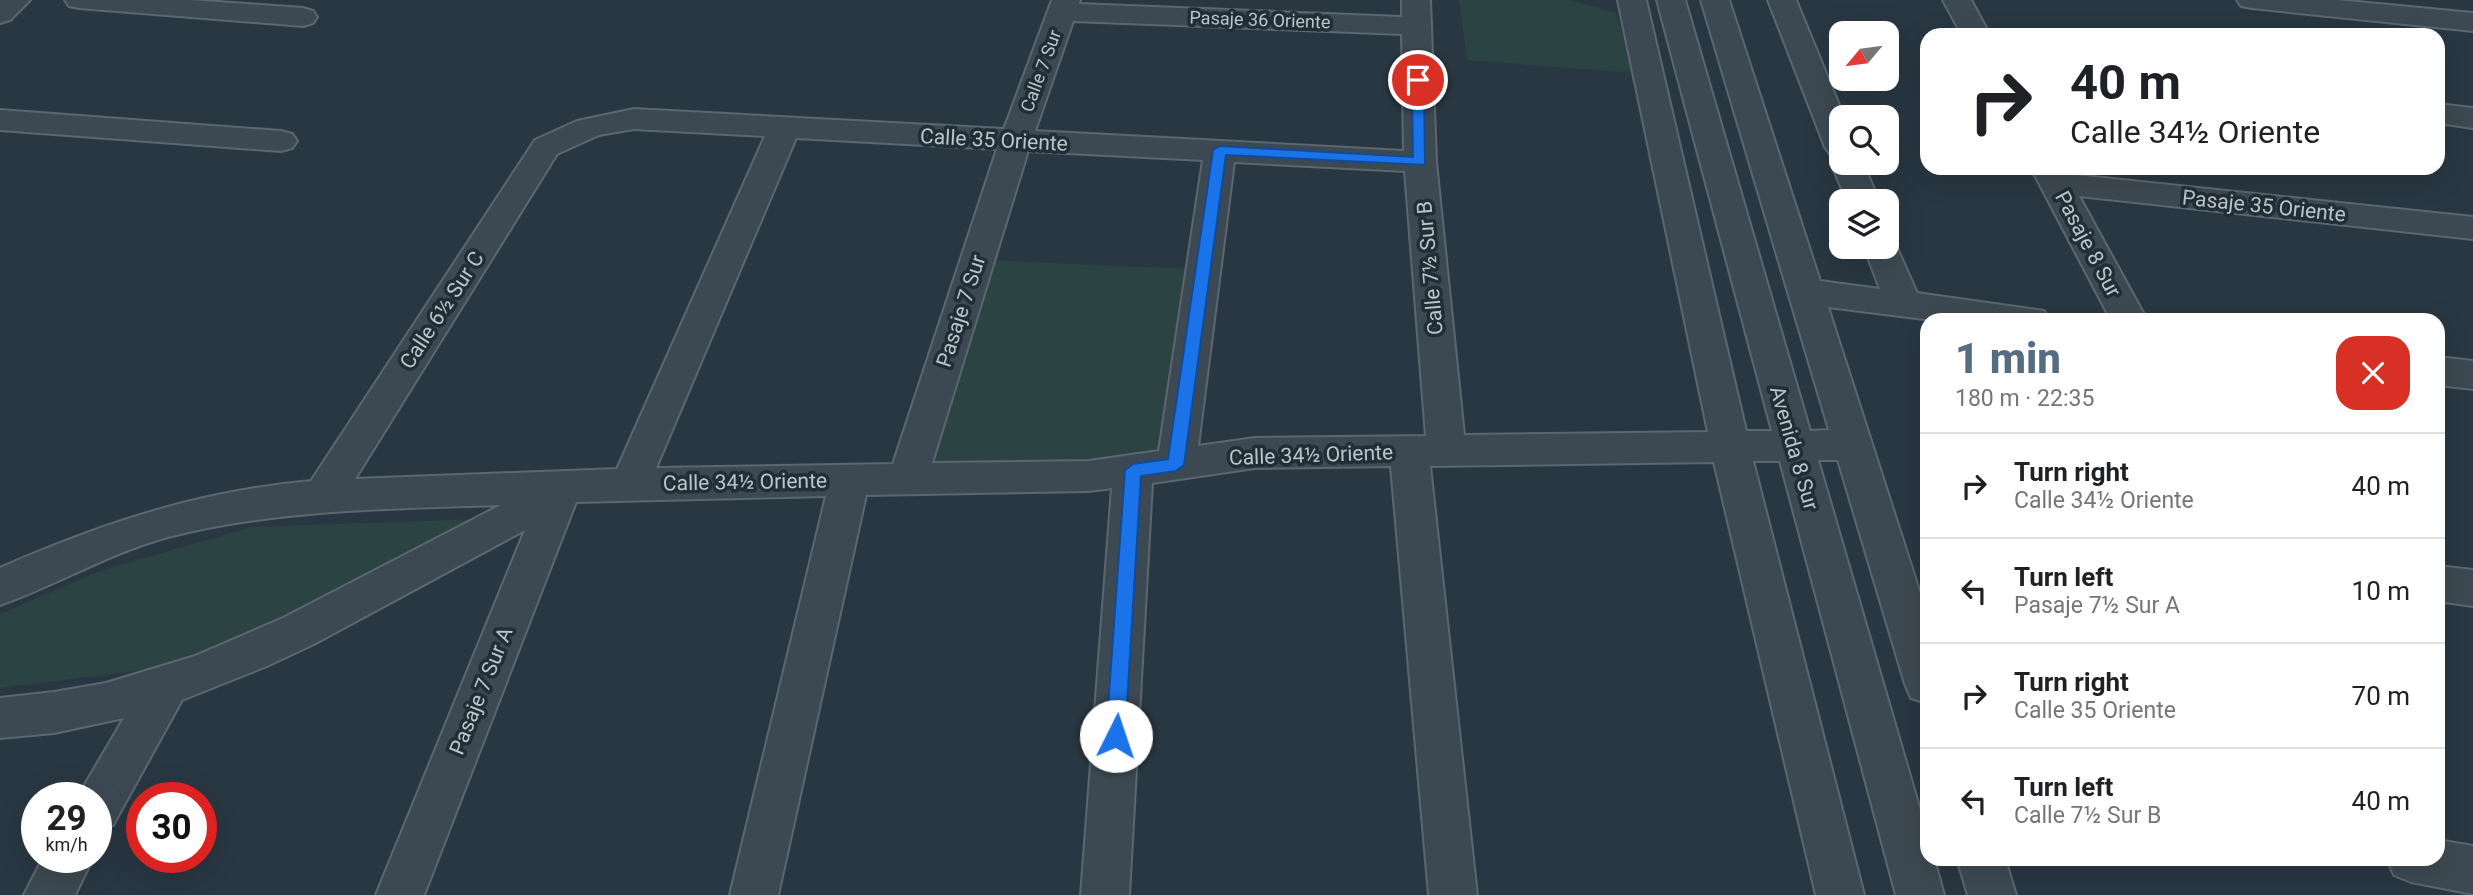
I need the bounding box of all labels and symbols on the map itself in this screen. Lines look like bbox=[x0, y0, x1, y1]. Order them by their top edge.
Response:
street label: Pasaje 36 Oriente bbox=[1189, 7, 1331, 32]
north arrow bbox=[1829, 21, 1899, 91]
street label: Calle 7 Sur bbox=[1016, 27, 1065, 115]
pin bbox=[1388, 50, 1448, 110]
street label: Calle 35 Oriente bbox=[920, 124, 1068, 156]
street label: Pasaje 35 Oriente bbox=[2181, 185, 2347, 227]
street label: Pasaje 8 Sur bbox=[2050, 187, 2126, 301]
street label: Calle 7½ Sur B bbox=[1412, 200, 1448, 336]
street label: Calle 6½ Sur C bbox=[395, 247, 489, 373]
street label: Pasaje 7 Sur bbox=[932, 252, 990, 370]
street label: Avenida 8 Sur bbox=[1765, 383, 1823, 513]
street label: Calle 34½ Oriente bbox=[1229, 440, 1393, 470]
street label: Calle 34½ Oriente bbox=[663, 469, 827, 495]
street label: Pasaje 7 Sur A bbox=[445, 624, 518, 758]
position arrow bbox=[1079, 699, 1153, 773]
speed limit sign: 30 bbox=[126, 782, 217, 873]

